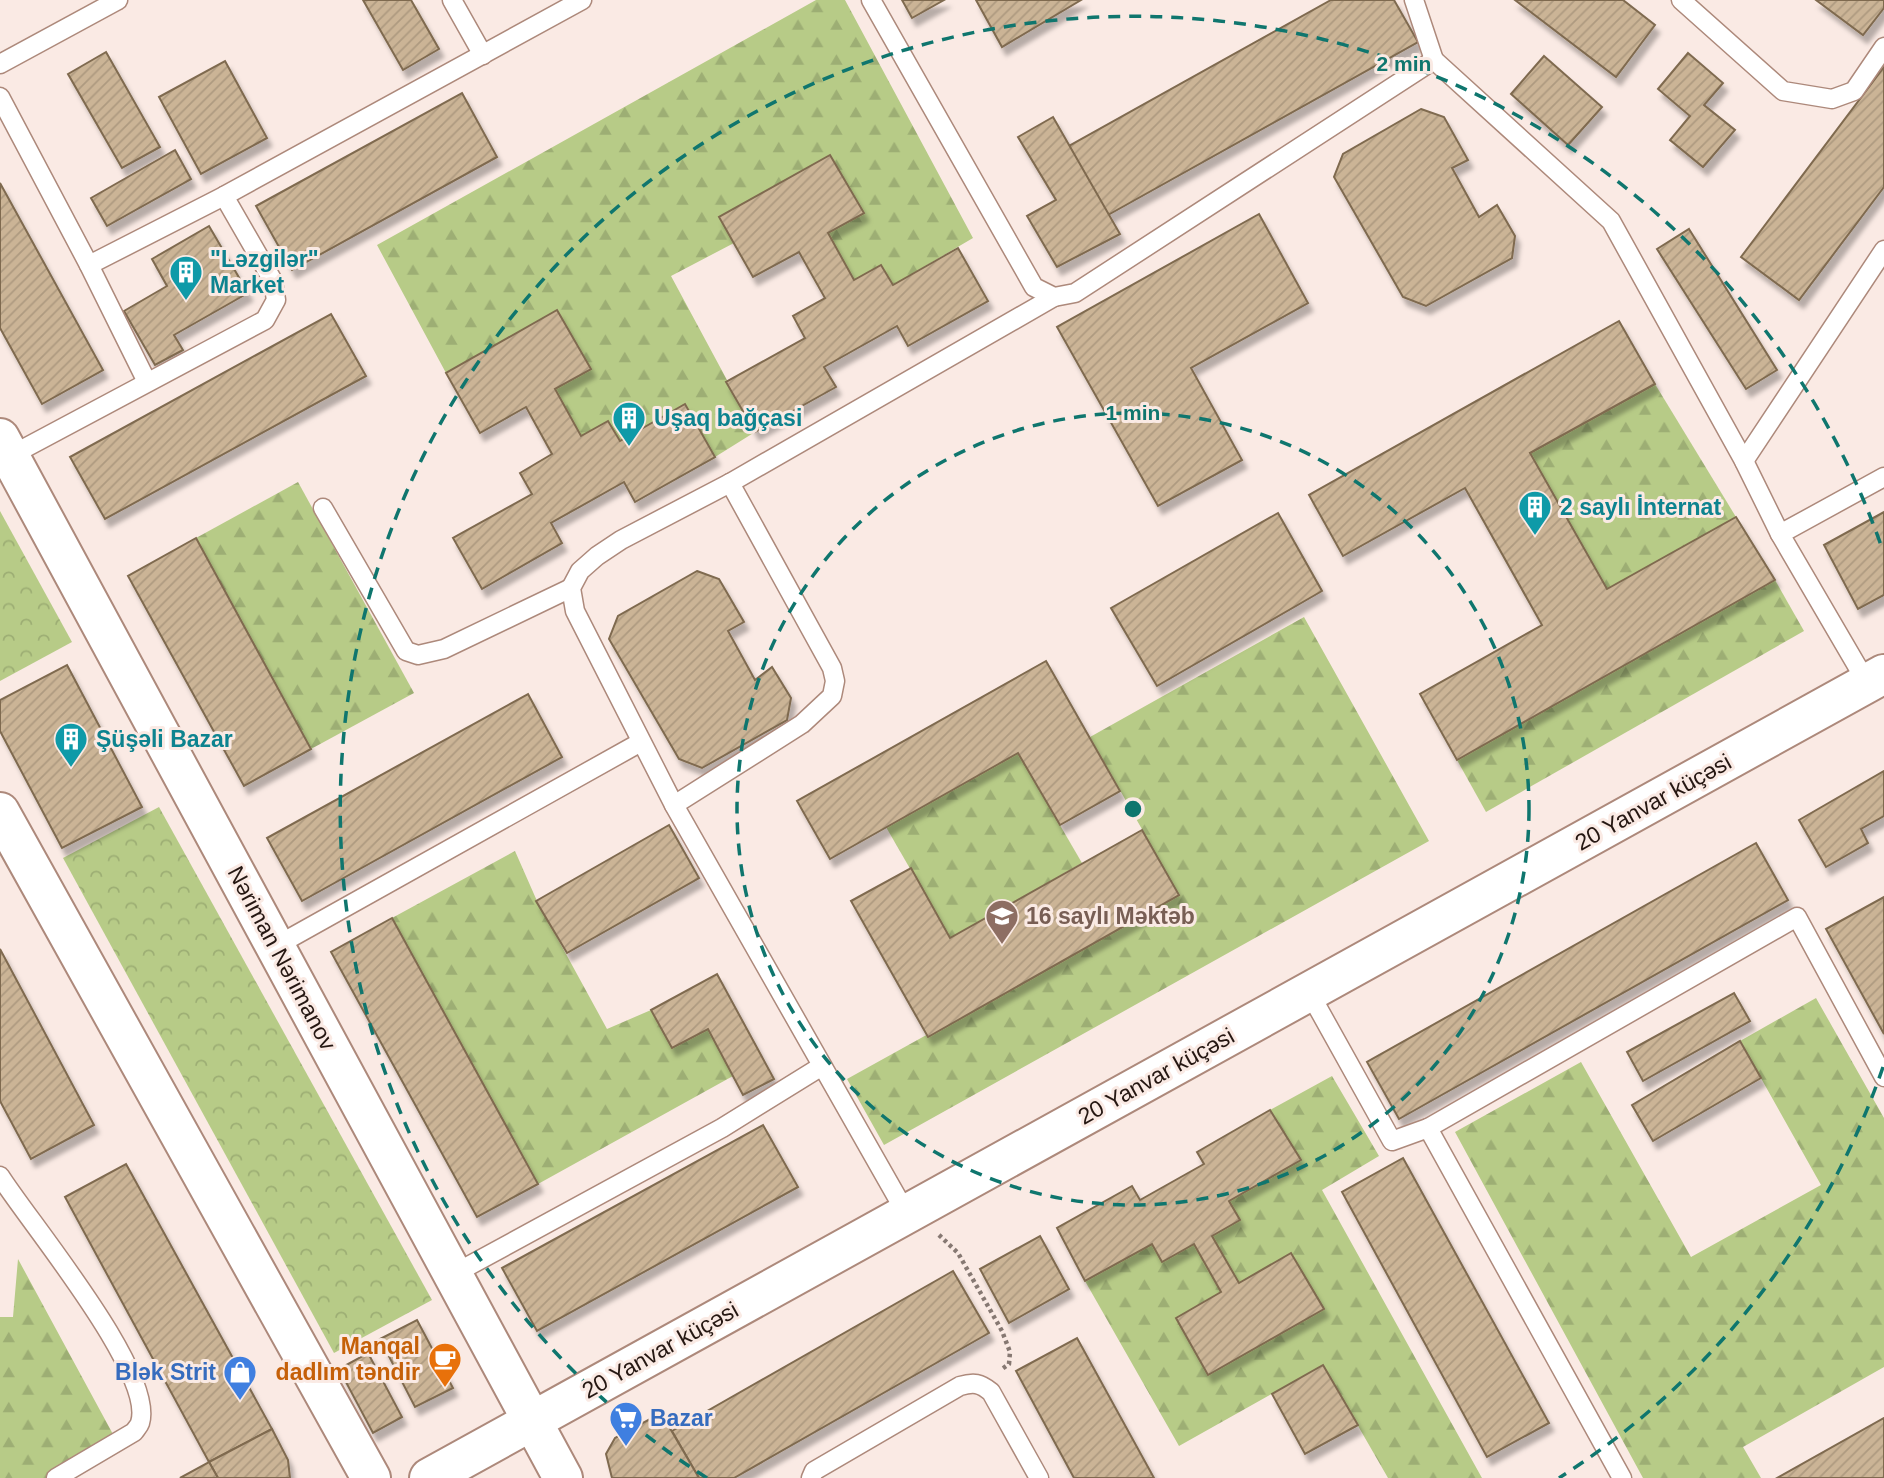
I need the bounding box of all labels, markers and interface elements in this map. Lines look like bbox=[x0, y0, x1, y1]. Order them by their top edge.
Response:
text: 2 min bbox=[1377, 52, 1431, 75]
place label: "Ləzgilər" Market bbox=[210, 246, 319, 298]
building icon: "Ləzgilər" Market bbox=[167, 253, 205, 302]
building icon: Uşaq bağçasi bbox=[610, 399, 648, 448]
text: 1 min bbox=[1106, 401, 1160, 424]
place label: Uşaq bağçasi bbox=[654, 405, 802, 431]
building icon: 2 saylı İnternat bbox=[1516, 488, 1554, 537]
place label: 2 saylı İnternat bbox=[1560, 494, 1721, 520]
building icon: Şüşəli Bazar bbox=[52, 720, 90, 769]
place label: Şüşəli Bazar bbox=[96, 726, 233, 752]
street label: 20 Yanvar küçəsi bbox=[1570, 748, 1736, 856]
centre of rings bbox=[1121, 797, 1145, 821]
street label: Nəriman Nərimanov bbox=[223, 862, 342, 1055]
school or university icon: 16 saylı Məktəb bbox=[983, 897, 1021, 946]
place label: 16 saylı Məktəb bbox=[1026, 903, 1195, 929]
street label: 20 Yanvar küçəsi bbox=[1073, 1022, 1239, 1130]
street label: 20 Yanvar küçəsi bbox=[577, 1296, 743, 1404]
place label: Manqal dadlım təndir bbox=[276, 1333, 420, 1385]
cafe icon: Manqal dadlım təndir bbox=[426, 1340, 464, 1389]
shop icon: Blək Strit bbox=[221, 1353, 259, 1402]
place label: Blək Strit bbox=[115, 1359, 216, 1385]
supermarket icon: Bazar bbox=[607, 1399, 645, 1448]
place label: Bazar bbox=[650, 1405, 713, 1431]

